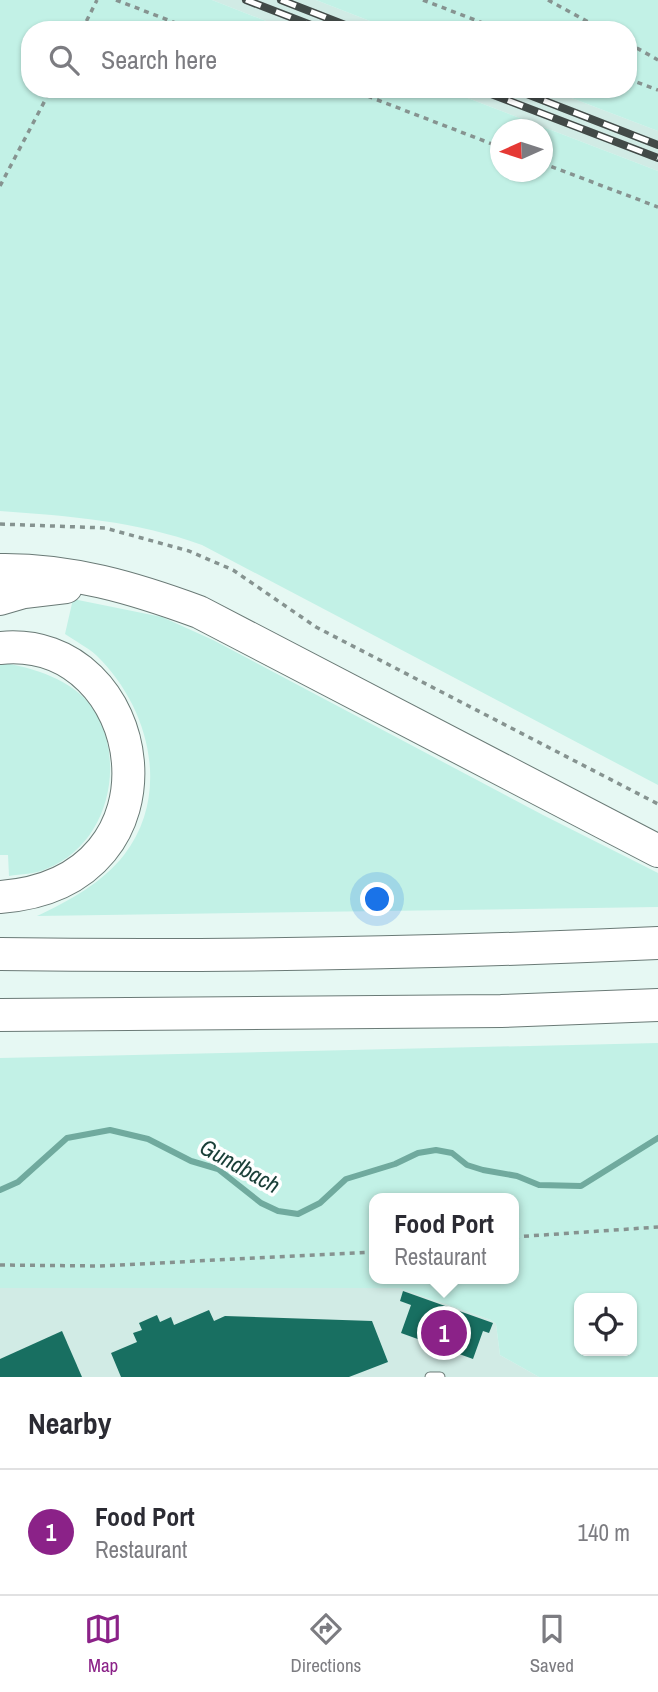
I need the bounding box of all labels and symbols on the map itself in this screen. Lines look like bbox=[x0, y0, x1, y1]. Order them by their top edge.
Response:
north arrow bbox=[490, 119, 553, 182]
your location bbox=[360, 882, 394, 916]
water label: Gundbach bbox=[195, 1131, 286, 1200]
pin: 1 bbox=[421, 1307, 467, 1359]

